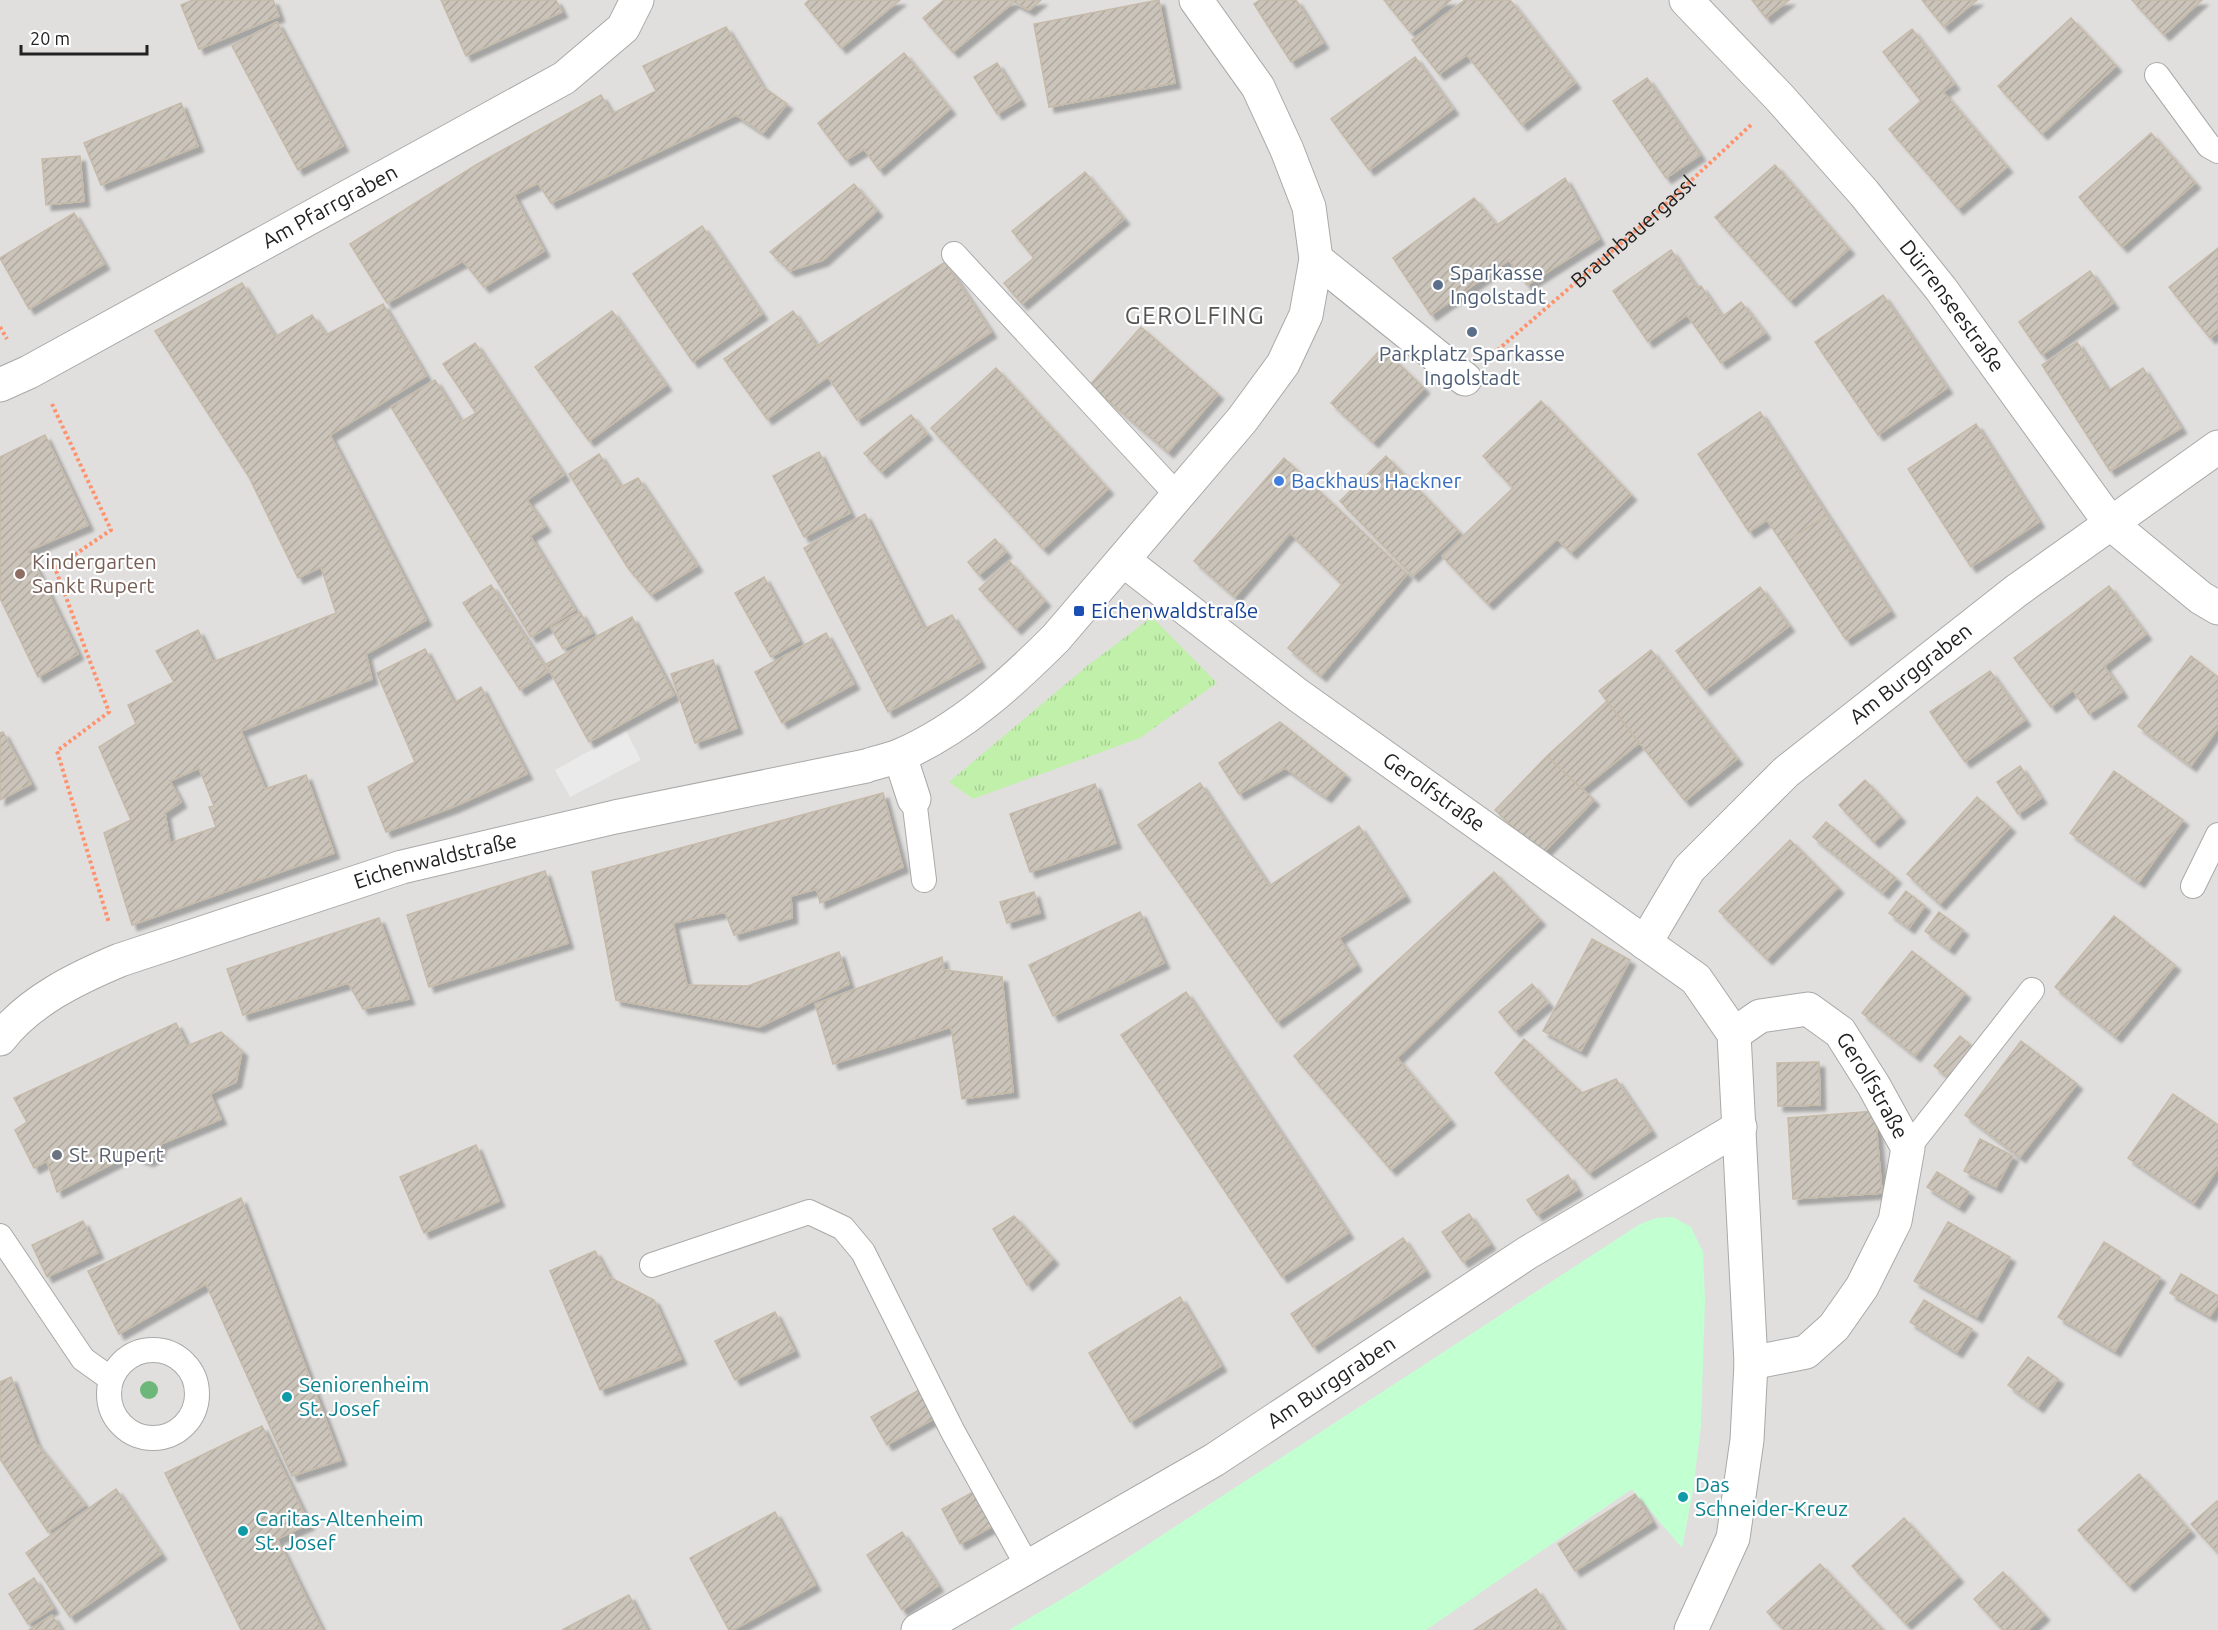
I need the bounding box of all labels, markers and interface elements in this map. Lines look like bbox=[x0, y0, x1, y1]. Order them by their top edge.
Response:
scale bar bbox=[21, 18, 147, 56]
text: 20 m bbox=[30, 28, 70, 48]
street label: Am Pfarrgraben bbox=[258, 159, 401, 253]
street label: Braunbauergassl bbox=[1566, 170, 1700, 292]
street label: Dürrenseestraße bbox=[1895, 235, 2010, 376]
place label: Sparkasse Ingolstadt bbox=[1450, 260, 1546, 308]
marker: Sparkasse Ingolstadt bbox=[1431, 278, 1445, 292]
district label: GEROLFING bbox=[1125, 302, 1265, 329]
marker: Parkplatz Sparkasse Ingolstadt bbox=[1465, 325, 1479, 339]
place label: Parkplatz Sparkasse Ingolstadt bbox=[1379, 341, 1565, 389]
place label: Backhaus Hackner bbox=[1291, 468, 1462, 492]
marker: Backhaus Hackner bbox=[1272, 474, 1286, 488]
place label: Kindergarten Sankt Rupert bbox=[32, 549, 157, 597]
marker: Kindergarten Sankt Rupert bbox=[13, 567, 27, 581]
place label: Eichenwaldstraße bbox=[1091, 598, 1258, 622]
marker: Eichenwaldstraße bbox=[1072, 604, 1086, 618]
street label: Am Burggraben bbox=[1844, 618, 1976, 728]
street label: Gerolfstraße bbox=[1379, 747, 1490, 836]
street label: Eichenwaldstraße bbox=[350, 827, 519, 893]
street label: Gerolfstraße bbox=[1832, 1027, 1914, 1143]
place label: St. Rupert bbox=[69, 1142, 164, 1166]
marker: St. Rupert bbox=[50, 1148, 64, 1162]
street label: Am Burggraben bbox=[1262, 1331, 1399, 1433]
place label: Seniorenheim St. Josef bbox=[299, 1372, 429, 1420]
marker: Seniorenheim St. Josef bbox=[280, 1390, 294, 1404]
place label: Das Schneider-Kreuz bbox=[1695, 1472, 1848, 1520]
marker: Das Schneider-Kreuz bbox=[1676, 1490, 1690, 1504]
place label: Caritas-Altenheim St. Josef bbox=[255, 1506, 424, 1554]
marker: Caritas-Altenheim St. Josef bbox=[236, 1524, 250, 1538]

